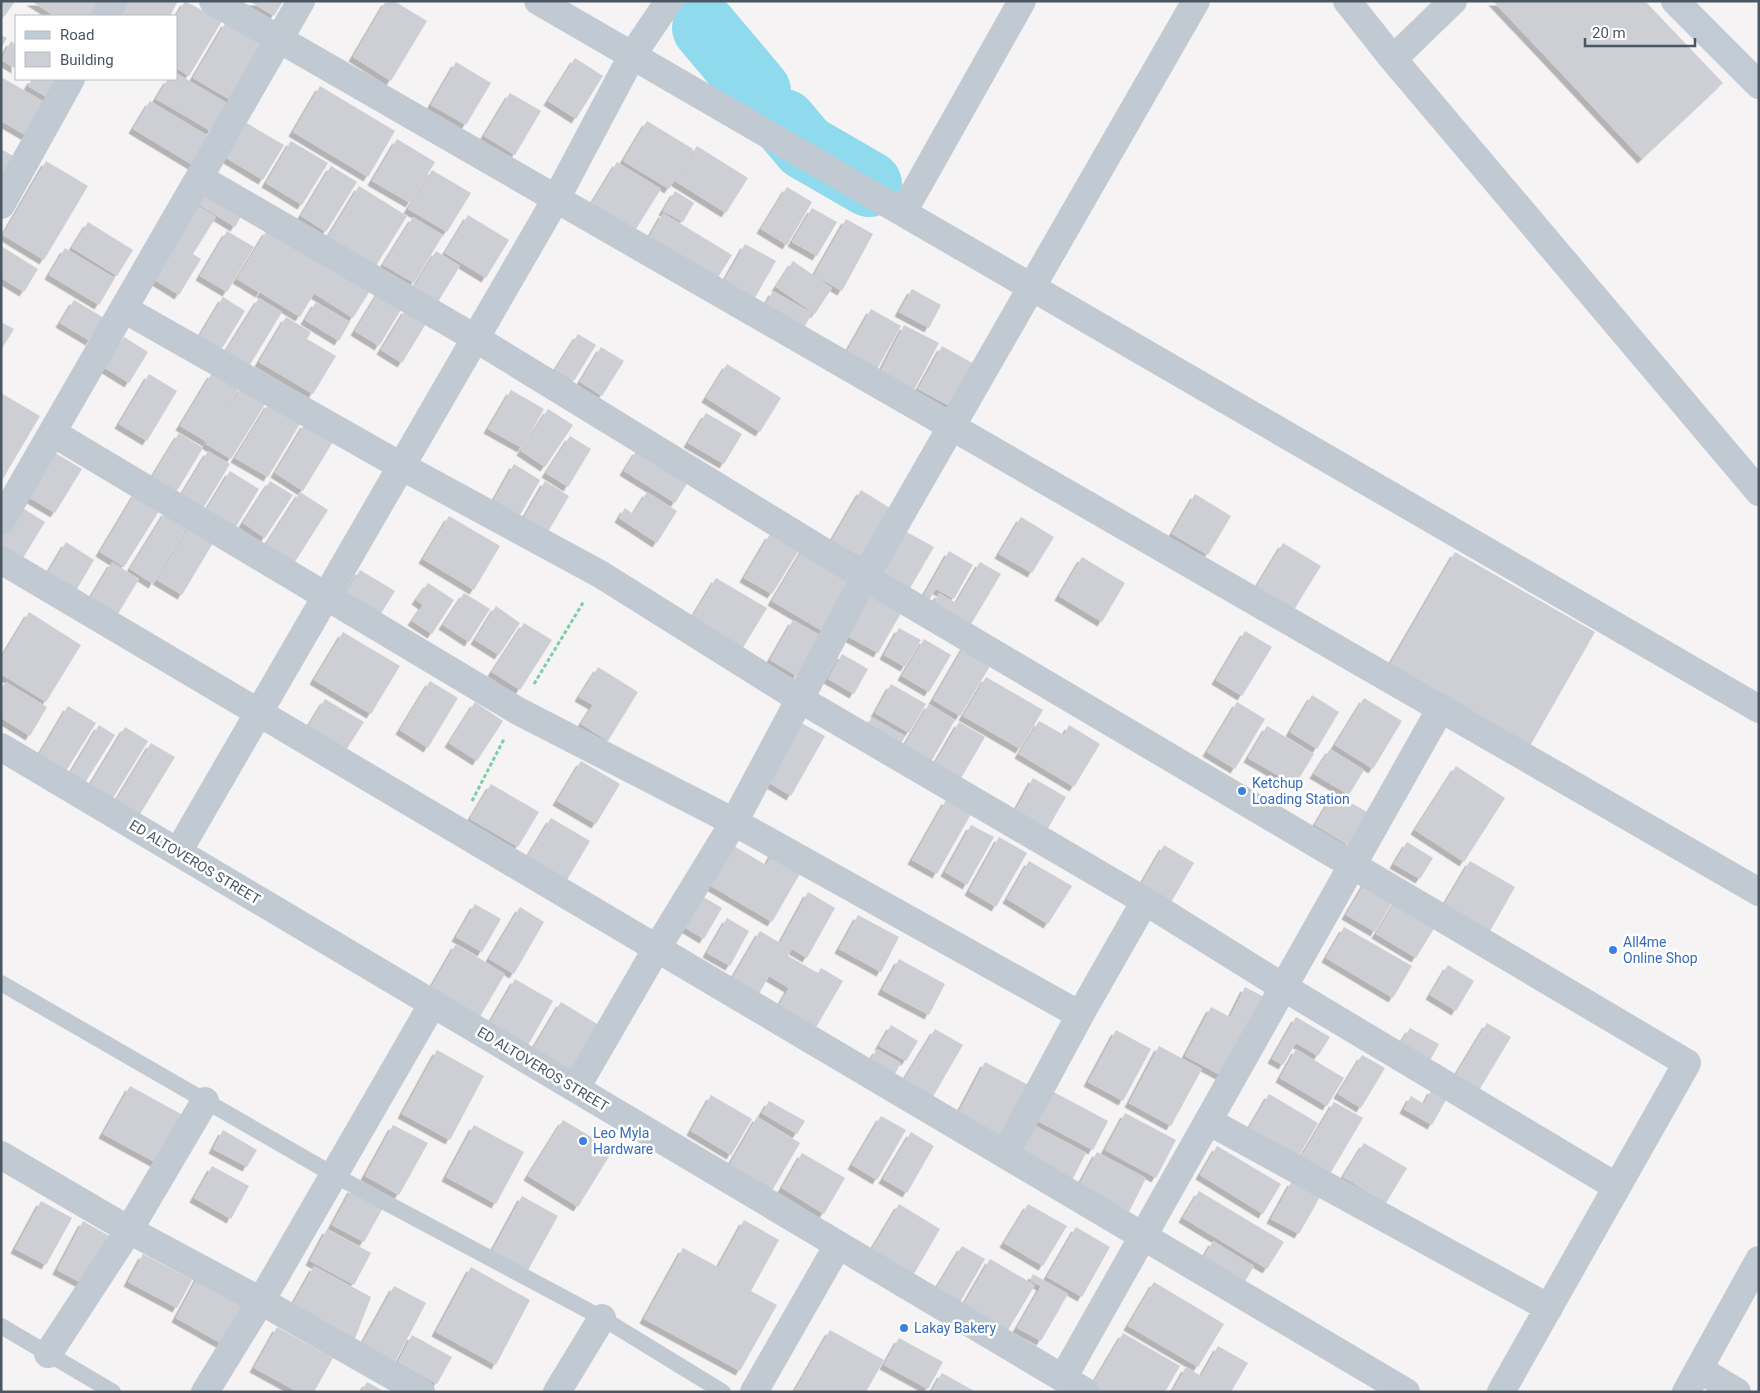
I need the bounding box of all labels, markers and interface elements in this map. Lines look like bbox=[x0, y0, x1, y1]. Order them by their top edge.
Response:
legend bbox=[15, 15, 178, 80]
scale bar bbox=[1585, 15, 1695, 47]
text: 20 m bbox=[1592, 24, 1626, 42]
text: Road bbox=[60, 26, 94, 44]
text: Building bbox=[60, 51, 114, 69]
place label: Ketchup Loading Station bbox=[1252, 775, 1350, 807]
marker: Ketchup Loading Station bbox=[1236, 785, 1248, 797]
street label: ED ALTOVEROS STREET bbox=[127, 817, 264, 908]
place label: All4me Online Shop bbox=[1623, 934, 1698, 966]
marker: All4me Online Shop bbox=[1607, 944, 1619, 956]
street label: ED ALTOVEROS STREET bbox=[475, 1024, 612, 1115]
place label: Leo Myla Hardware bbox=[593, 1125, 653, 1157]
marker: Leo Myla Hardware bbox=[577, 1135, 589, 1147]
place label: Lakay Bakery bbox=[914, 1320, 996, 1336]
marker: Lakay Bakery bbox=[898, 1322, 910, 1334]

